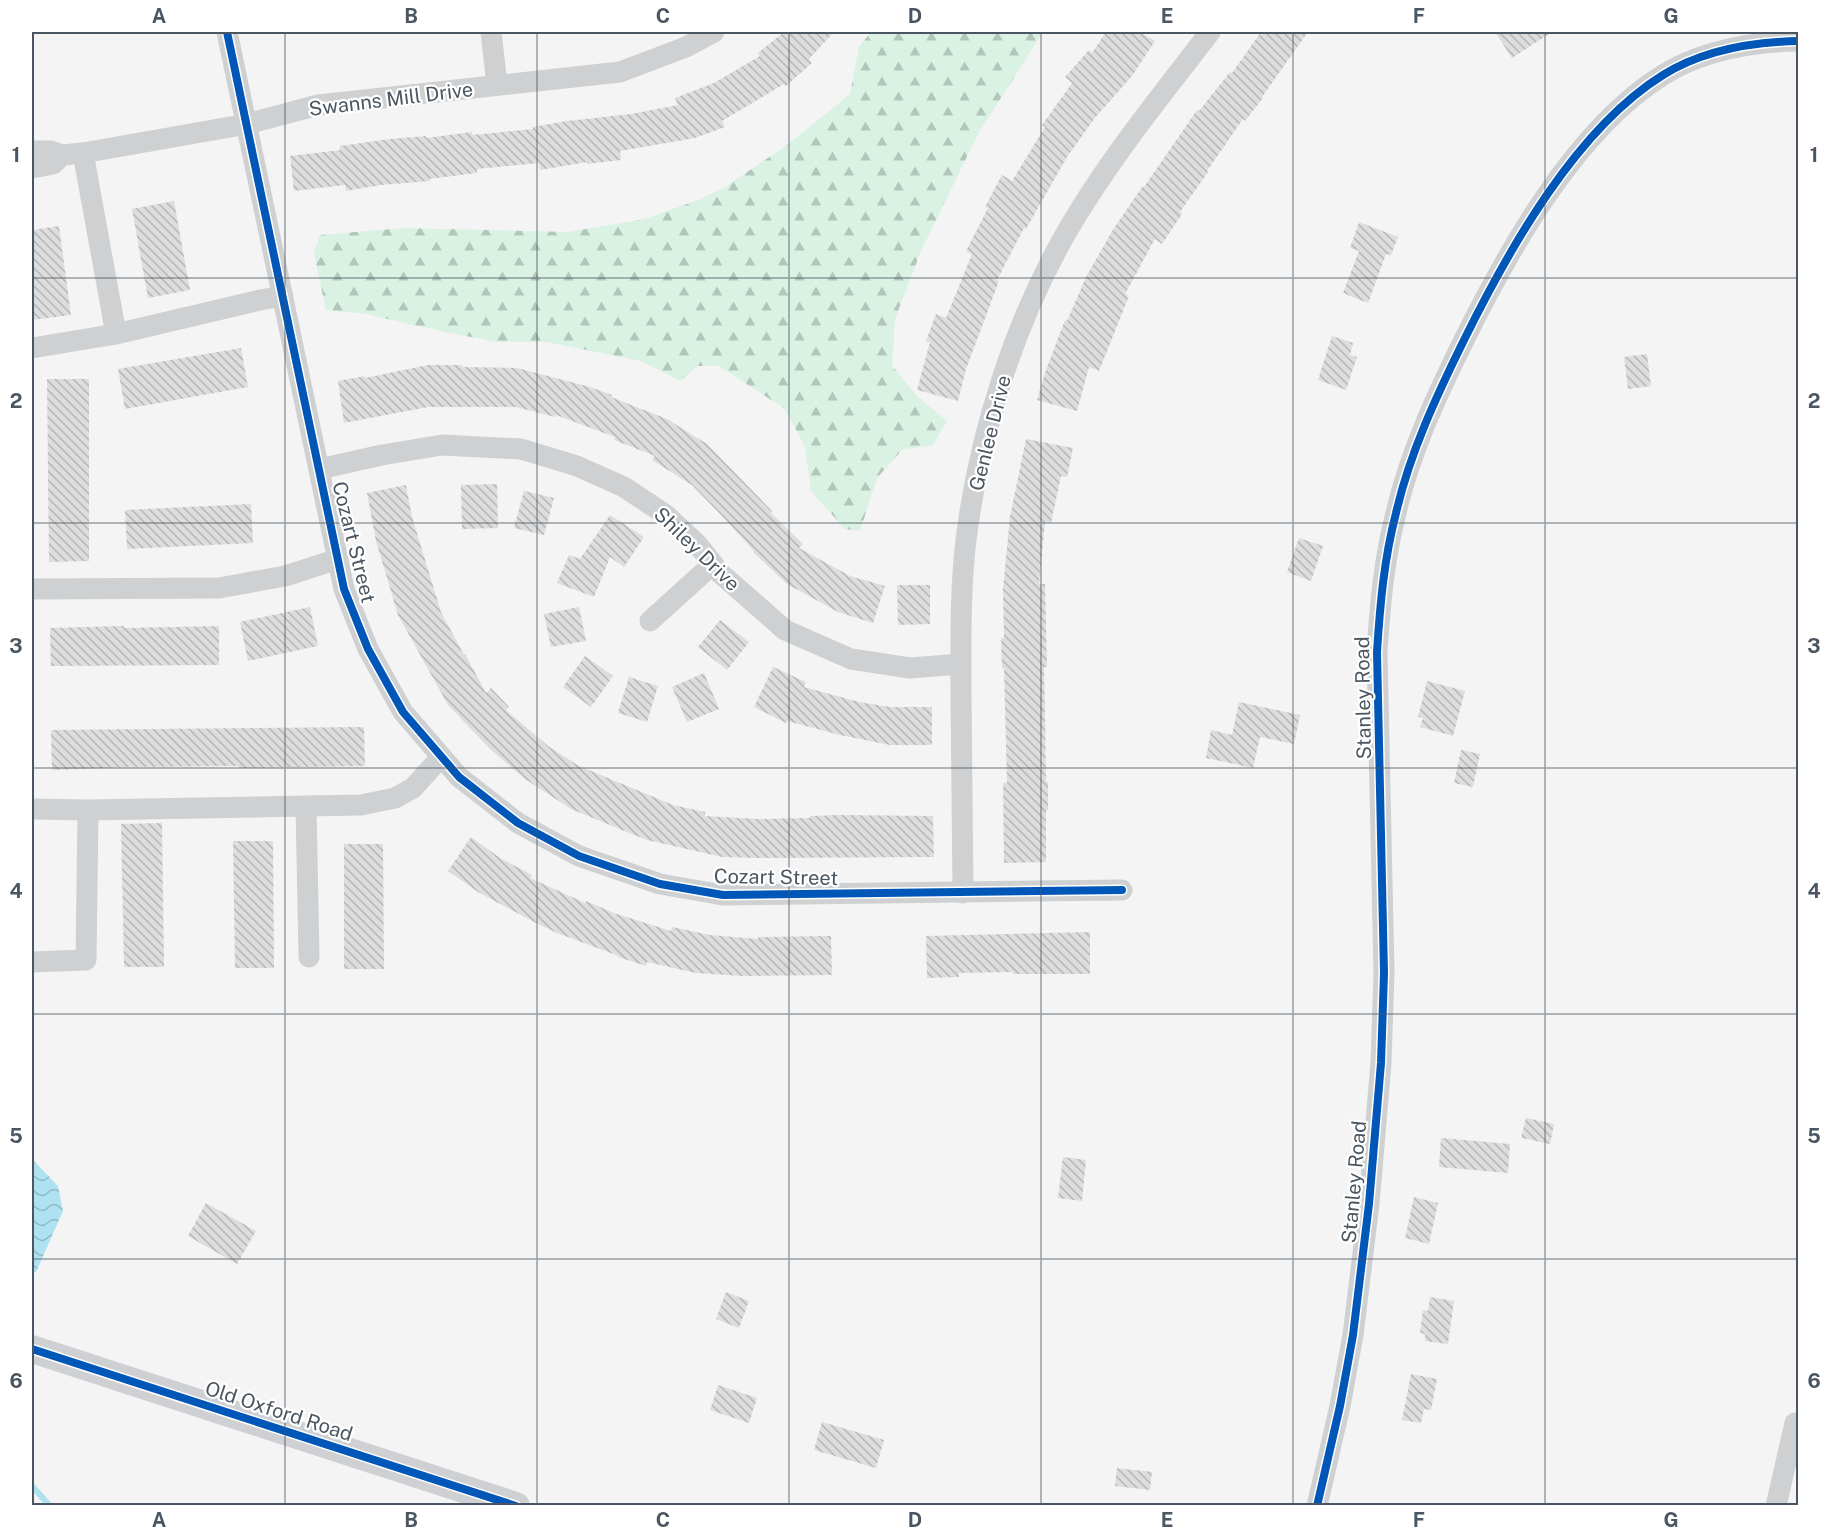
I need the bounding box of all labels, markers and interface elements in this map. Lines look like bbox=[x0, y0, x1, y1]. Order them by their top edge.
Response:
text: A bbox=[152, 4, 166, 28]
text: B bbox=[404, 4, 418, 28]
text: C bbox=[656, 4, 670, 28]
text: D bbox=[908, 4, 922, 28]
text: E bbox=[1161, 4, 1173, 28]
text: F bbox=[1413, 4, 1425, 28]
text: G bbox=[1663, 4, 1679, 28]
street label: Swanns Mill Drive bbox=[308, 77, 474, 121]
text: 1 bbox=[12, 143, 20, 167]
text: 1 bbox=[1810, 143, 1818, 167]
street label: Genlee Drive bbox=[964, 373, 1016, 493]
text: 2 bbox=[10, 389, 22, 413]
text: 2 bbox=[1808, 389, 1820, 413]
street label: Cozart Street bbox=[327, 479, 381, 605]
street label: Shiley Drive bbox=[649, 502, 745, 596]
text: 3 bbox=[9, 634, 23, 658]
text: 3 bbox=[1807, 634, 1821, 658]
street label: Stanley Road bbox=[1350, 636, 1376, 760]
street label: Cozart Street bbox=[714, 864, 838, 890]
text: 4 bbox=[9, 879, 23, 903]
text: 4 bbox=[1807, 879, 1821, 903]
street label: Stanley Road bbox=[1337, 1120, 1371, 1244]
text: 5 bbox=[9, 1124, 23, 1148]
text: 5 bbox=[1807, 1124, 1821, 1148]
text: 6 bbox=[9, 1369, 23, 1393]
text: 6 bbox=[1807, 1369, 1821, 1393]
street label: Old Oxford Road bbox=[202, 1376, 356, 1446]
text: A bbox=[152, 1508, 166, 1532]
text: B bbox=[404, 1508, 418, 1532]
text: C bbox=[656, 1508, 670, 1532]
text: D bbox=[908, 1508, 922, 1532]
text: E bbox=[1161, 1508, 1173, 1532]
text: F bbox=[1413, 1508, 1425, 1532]
text: G bbox=[1663, 1508, 1679, 1532]

